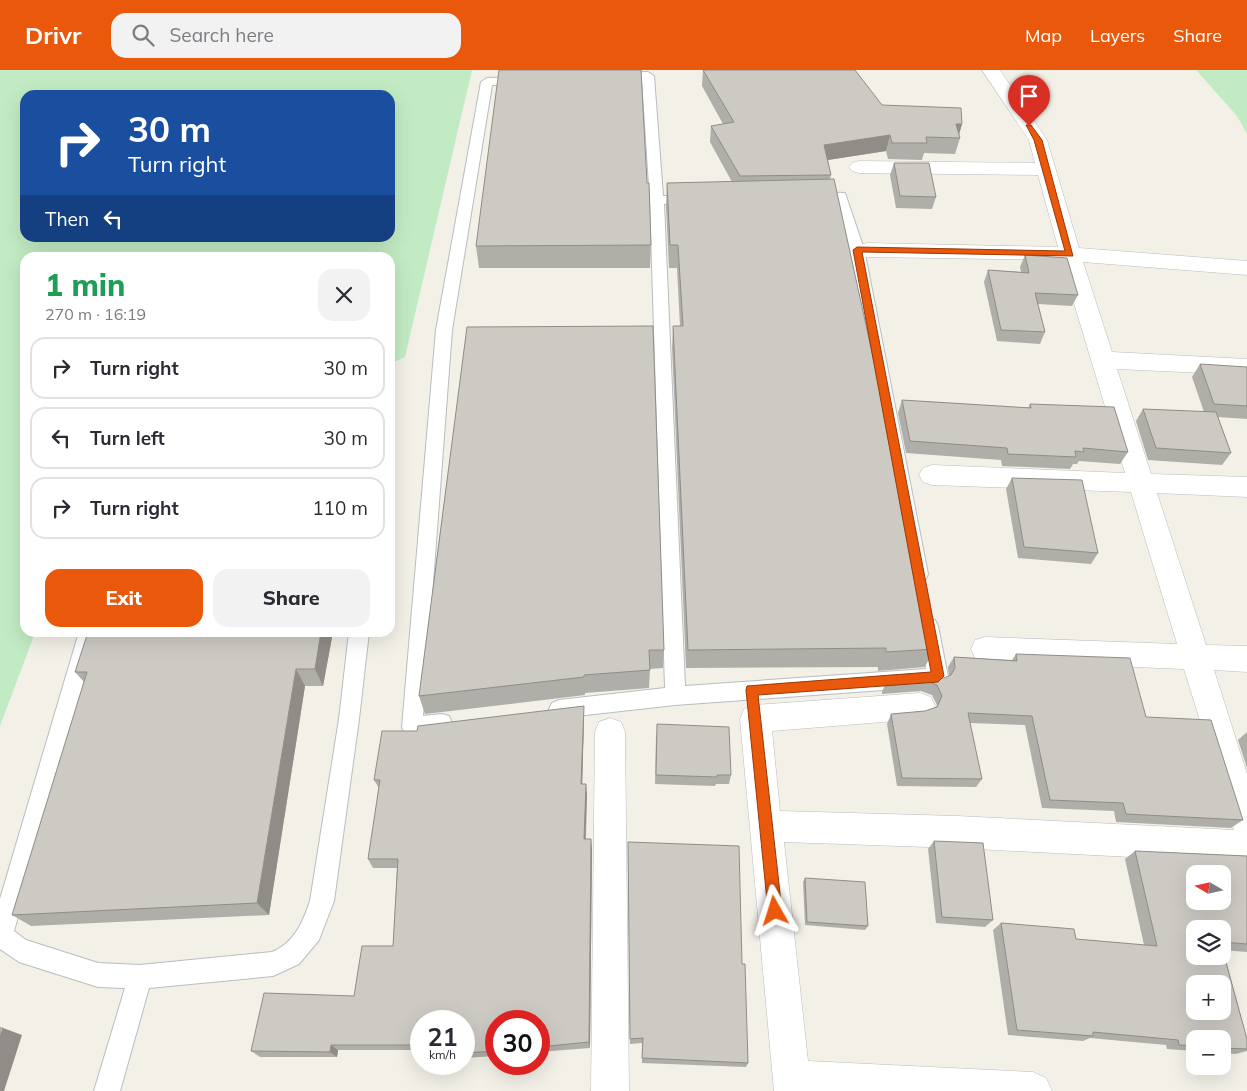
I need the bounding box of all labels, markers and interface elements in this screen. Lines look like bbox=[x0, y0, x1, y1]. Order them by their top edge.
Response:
search box bbox=[111, 13, 461, 58]
text: Drivr bbox=[25, 20, 81, 50]
icon: search bbox=[129, 21, 157, 49]
text: Search here bbox=[169, 23, 274, 47]
text: Map bbox=[1025, 24, 1062, 47]
text: Layers bbox=[1090, 24, 1145, 47]
text: Share bbox=[1173, 24, 1222, 47]
pin bbox=[1008, 75, 1050, 126]
icon: arrive bbox=[1015, 82, 1043, 110]
text: 30 m bbox=[128, 107, 211, 151]
icon: right bbox=[45, 110, 110, 175]
text: Turn right bbox=[128, 150, 226, 178]
icon: left bbox=[99, 205, 127, 233]
text: Then bbox=[45, 207, 89, 231]
text: 1 min bbox=[45, 266, 125, 304]
button: close bbox=[318, 269, 370, 321]
text: 270 m · 16:19 bbox=[45, 304, 146, 324]
icon: right bbox=[47, 354, 75, 382]
text: Turn right bbox=[90, 356, 179, 380]
text: 30 m bbox=[324, 356, 368, 380]
icon: left bbox=[47, 424, 75, 452]
text: Turn left bbox=[90, 426, 165, 450]
text: 30 m bbox=[324, 426, 368, 450]
icon: right bbox=[47, 494, 75, 522]
text: Turn right bbox=[90, 496, 179, 520]
text: 110 m bbox=[312, 496, 368, 520]
button: Exit bbox=[45, 569, 203, 627]
button: Share bbox=[213, 569, 370, 627]
north arrow bbox=[1186, 865, 1231, 910]
map controls bbox=[1186, 865, 1231, 1075]
position arrow bbox=[748, 884, 800, 936]
button: layers bbox=[1186, 920, 1231, 965]
button: + bbox=[1186, 975, 1231, 1020]
speed limit sign: 30 bbox=[485, 1010, 550, 1075]
text: 21 bbox=[427, 1021, 458, 1052]
button: − bbox=[1186, 1030, 1231, 1075]
text: km/h bbox=[429, 1047, 456, 1062]

